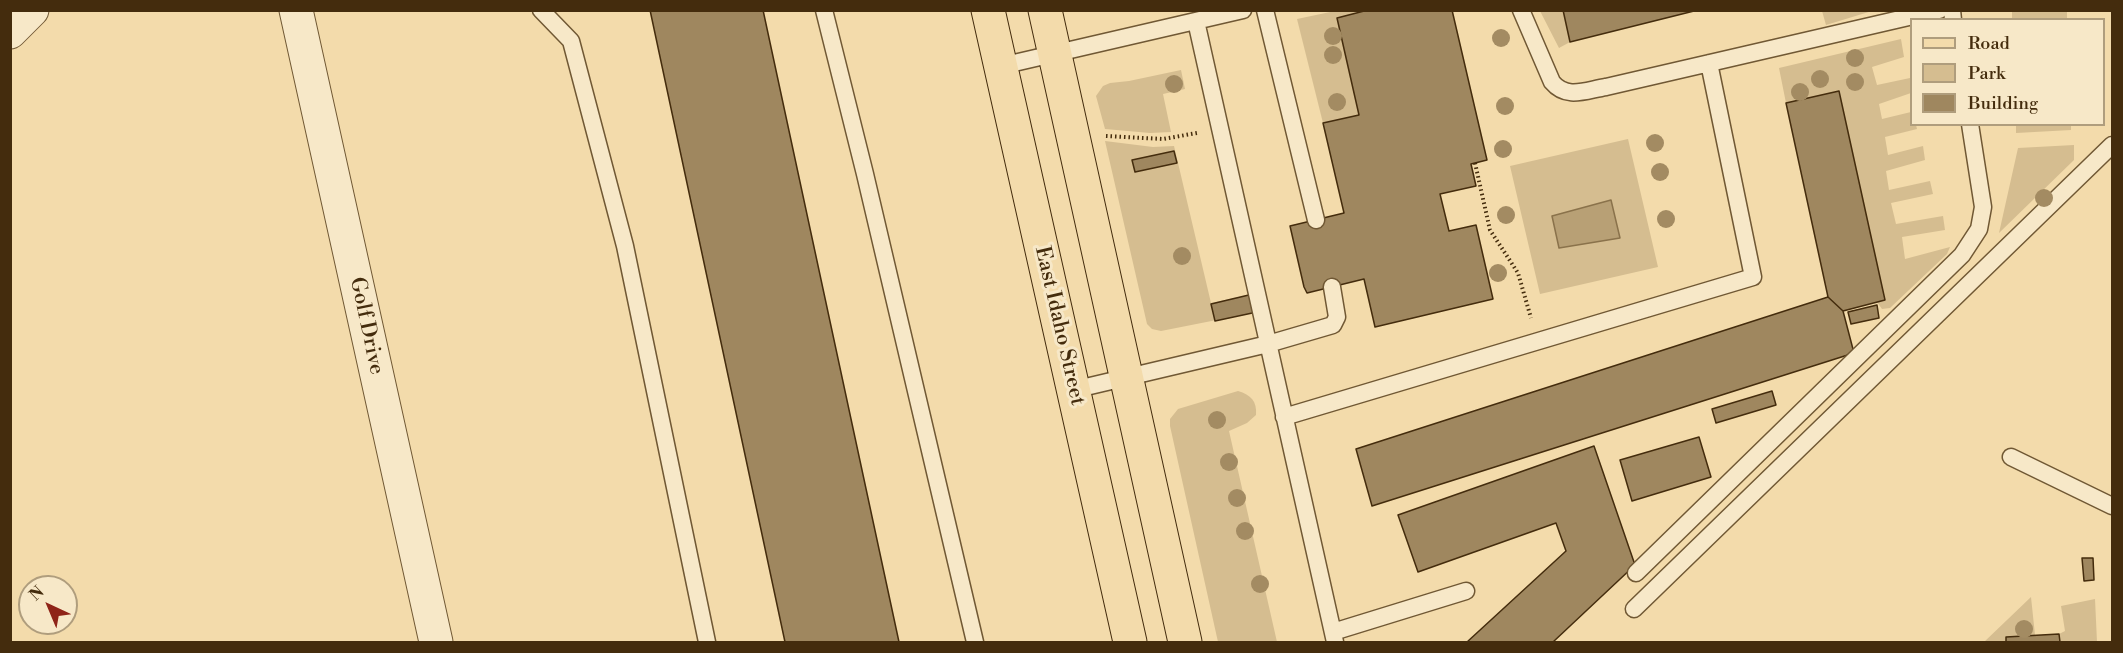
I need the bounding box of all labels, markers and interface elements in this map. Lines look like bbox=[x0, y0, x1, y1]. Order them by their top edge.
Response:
legend bbox=[1910, 18, 2105, 126]
text: Road bbox=[1968, 32, 2010, 55]
text: Park bbox=[1968, 62, 2005, 85]
text: Building bbox=[1968, 92, 2038, 115]
street label: East Idaho Street bbox=[1028, 244, 1090, 408]
street label: Golf Drive bbox=[343, 275, 389, 377]
north arrow bbox=[18, 575, 78, 635]
text: N bbox=[25, 582, 48, 605]

